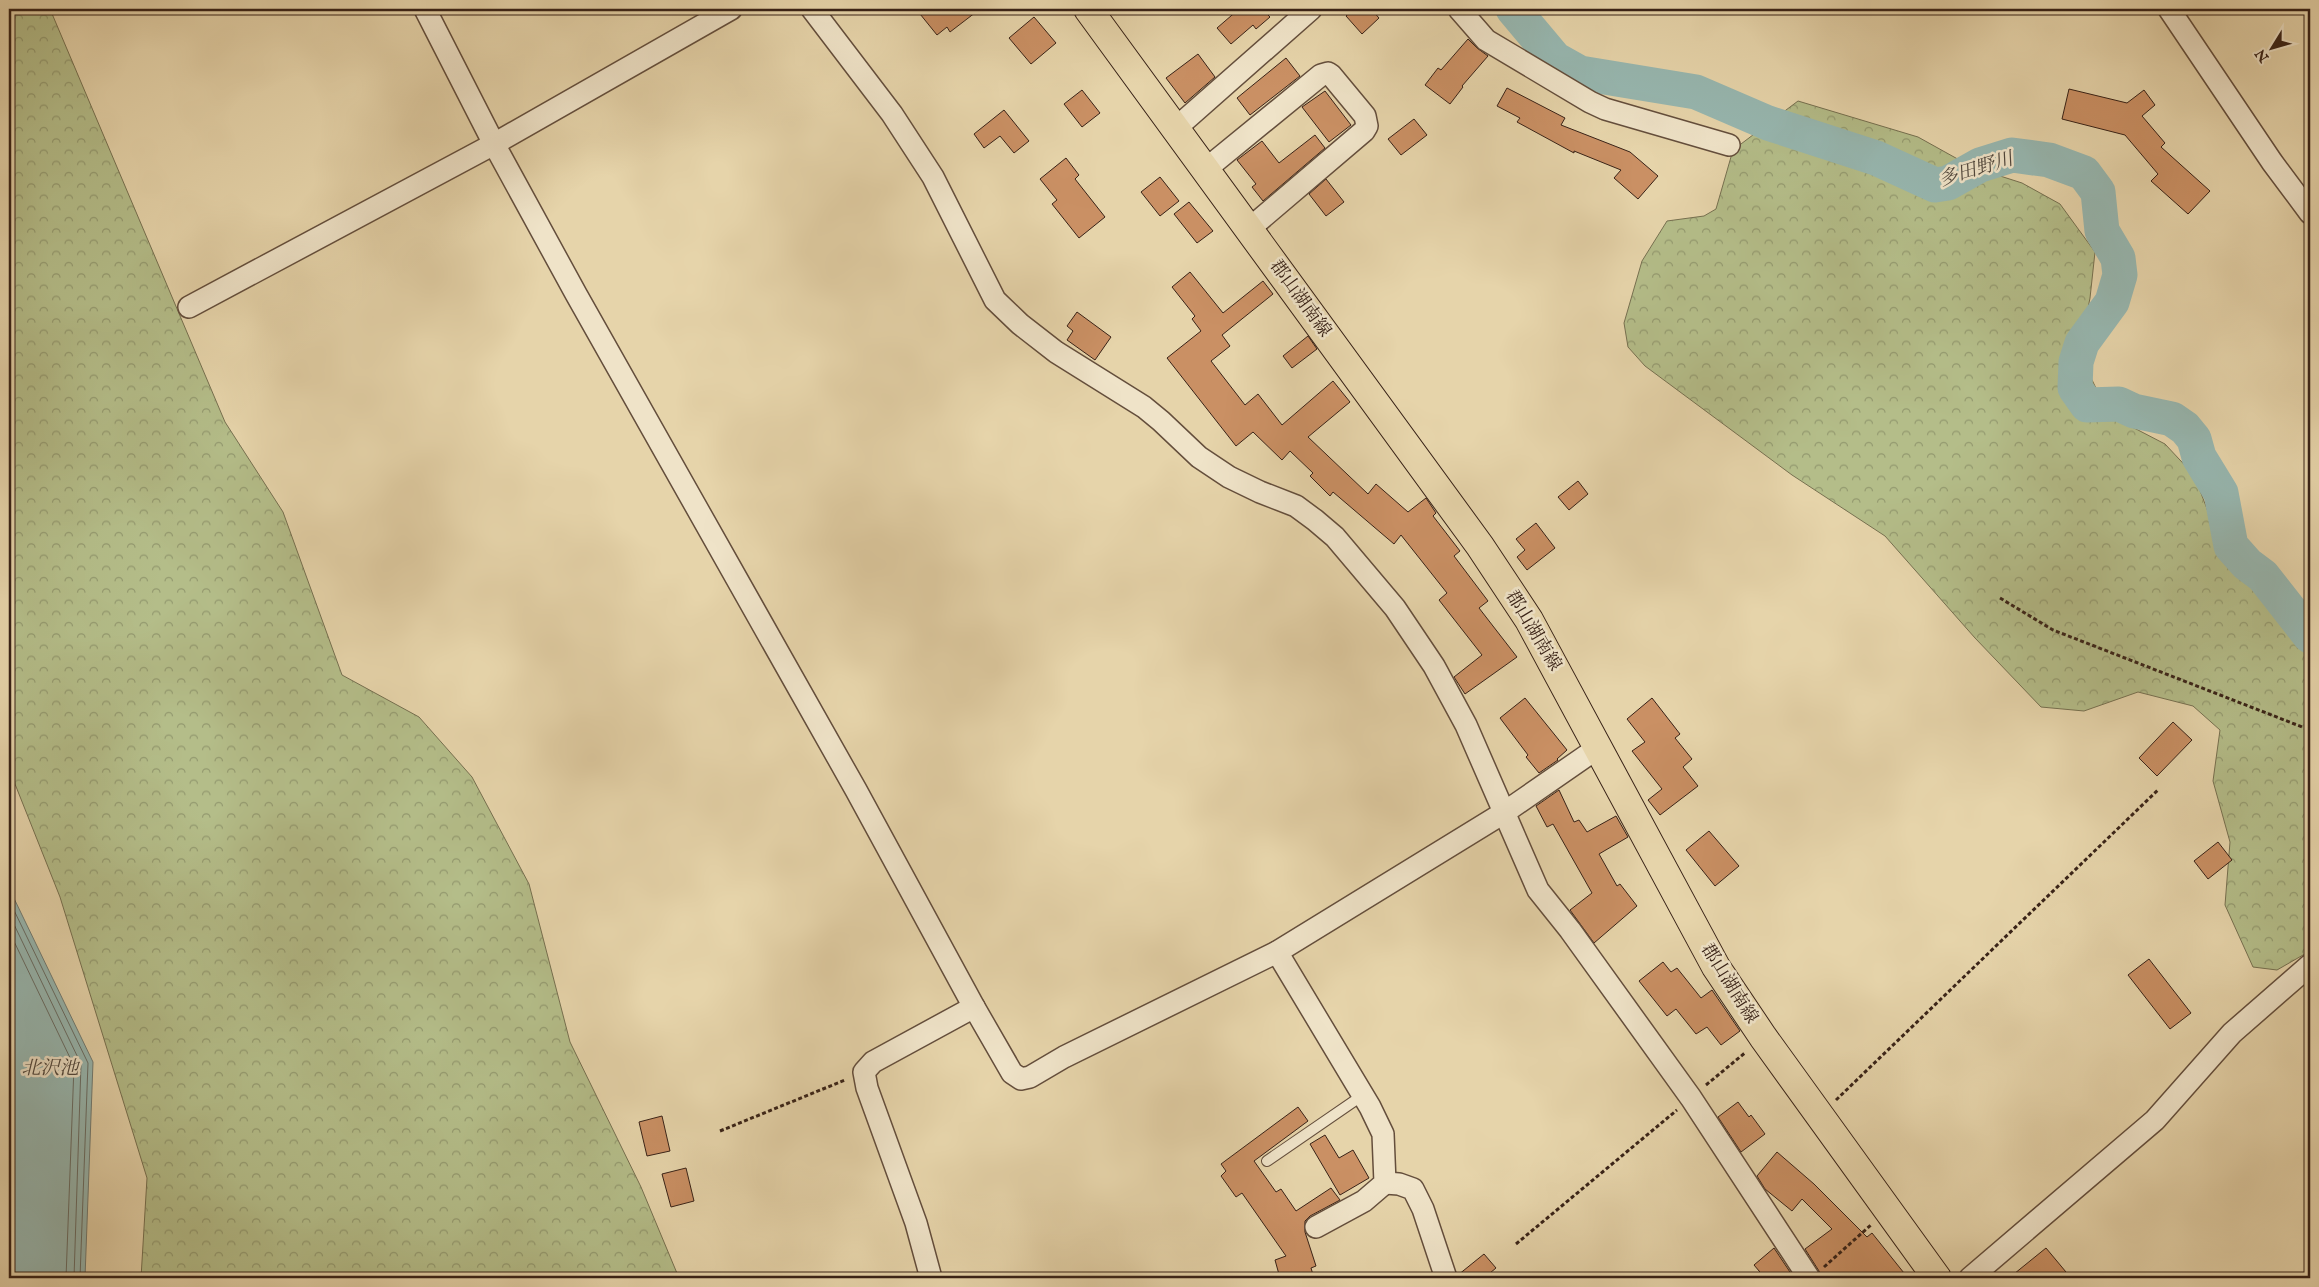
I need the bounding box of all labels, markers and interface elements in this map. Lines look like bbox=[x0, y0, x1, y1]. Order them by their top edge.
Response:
north arrow bbox=[2246, 22, 2296, 72]
text: N bbox=[2252, 45, 2274, 66]
water label: 多田野川 bbox=[1936, 147, 2018, 193]
street label: 郡山湖南線 bbox=[1264, 256, 1336, 342]
street label: 郡山湖南線 bbox=[1500, 587, 1566, 675]
street label: 郡山湖南線 bbox=[1695, 940, 1763, 1028]
water label: 北沢池 bbox=[21, 1057, 80, 1081]

